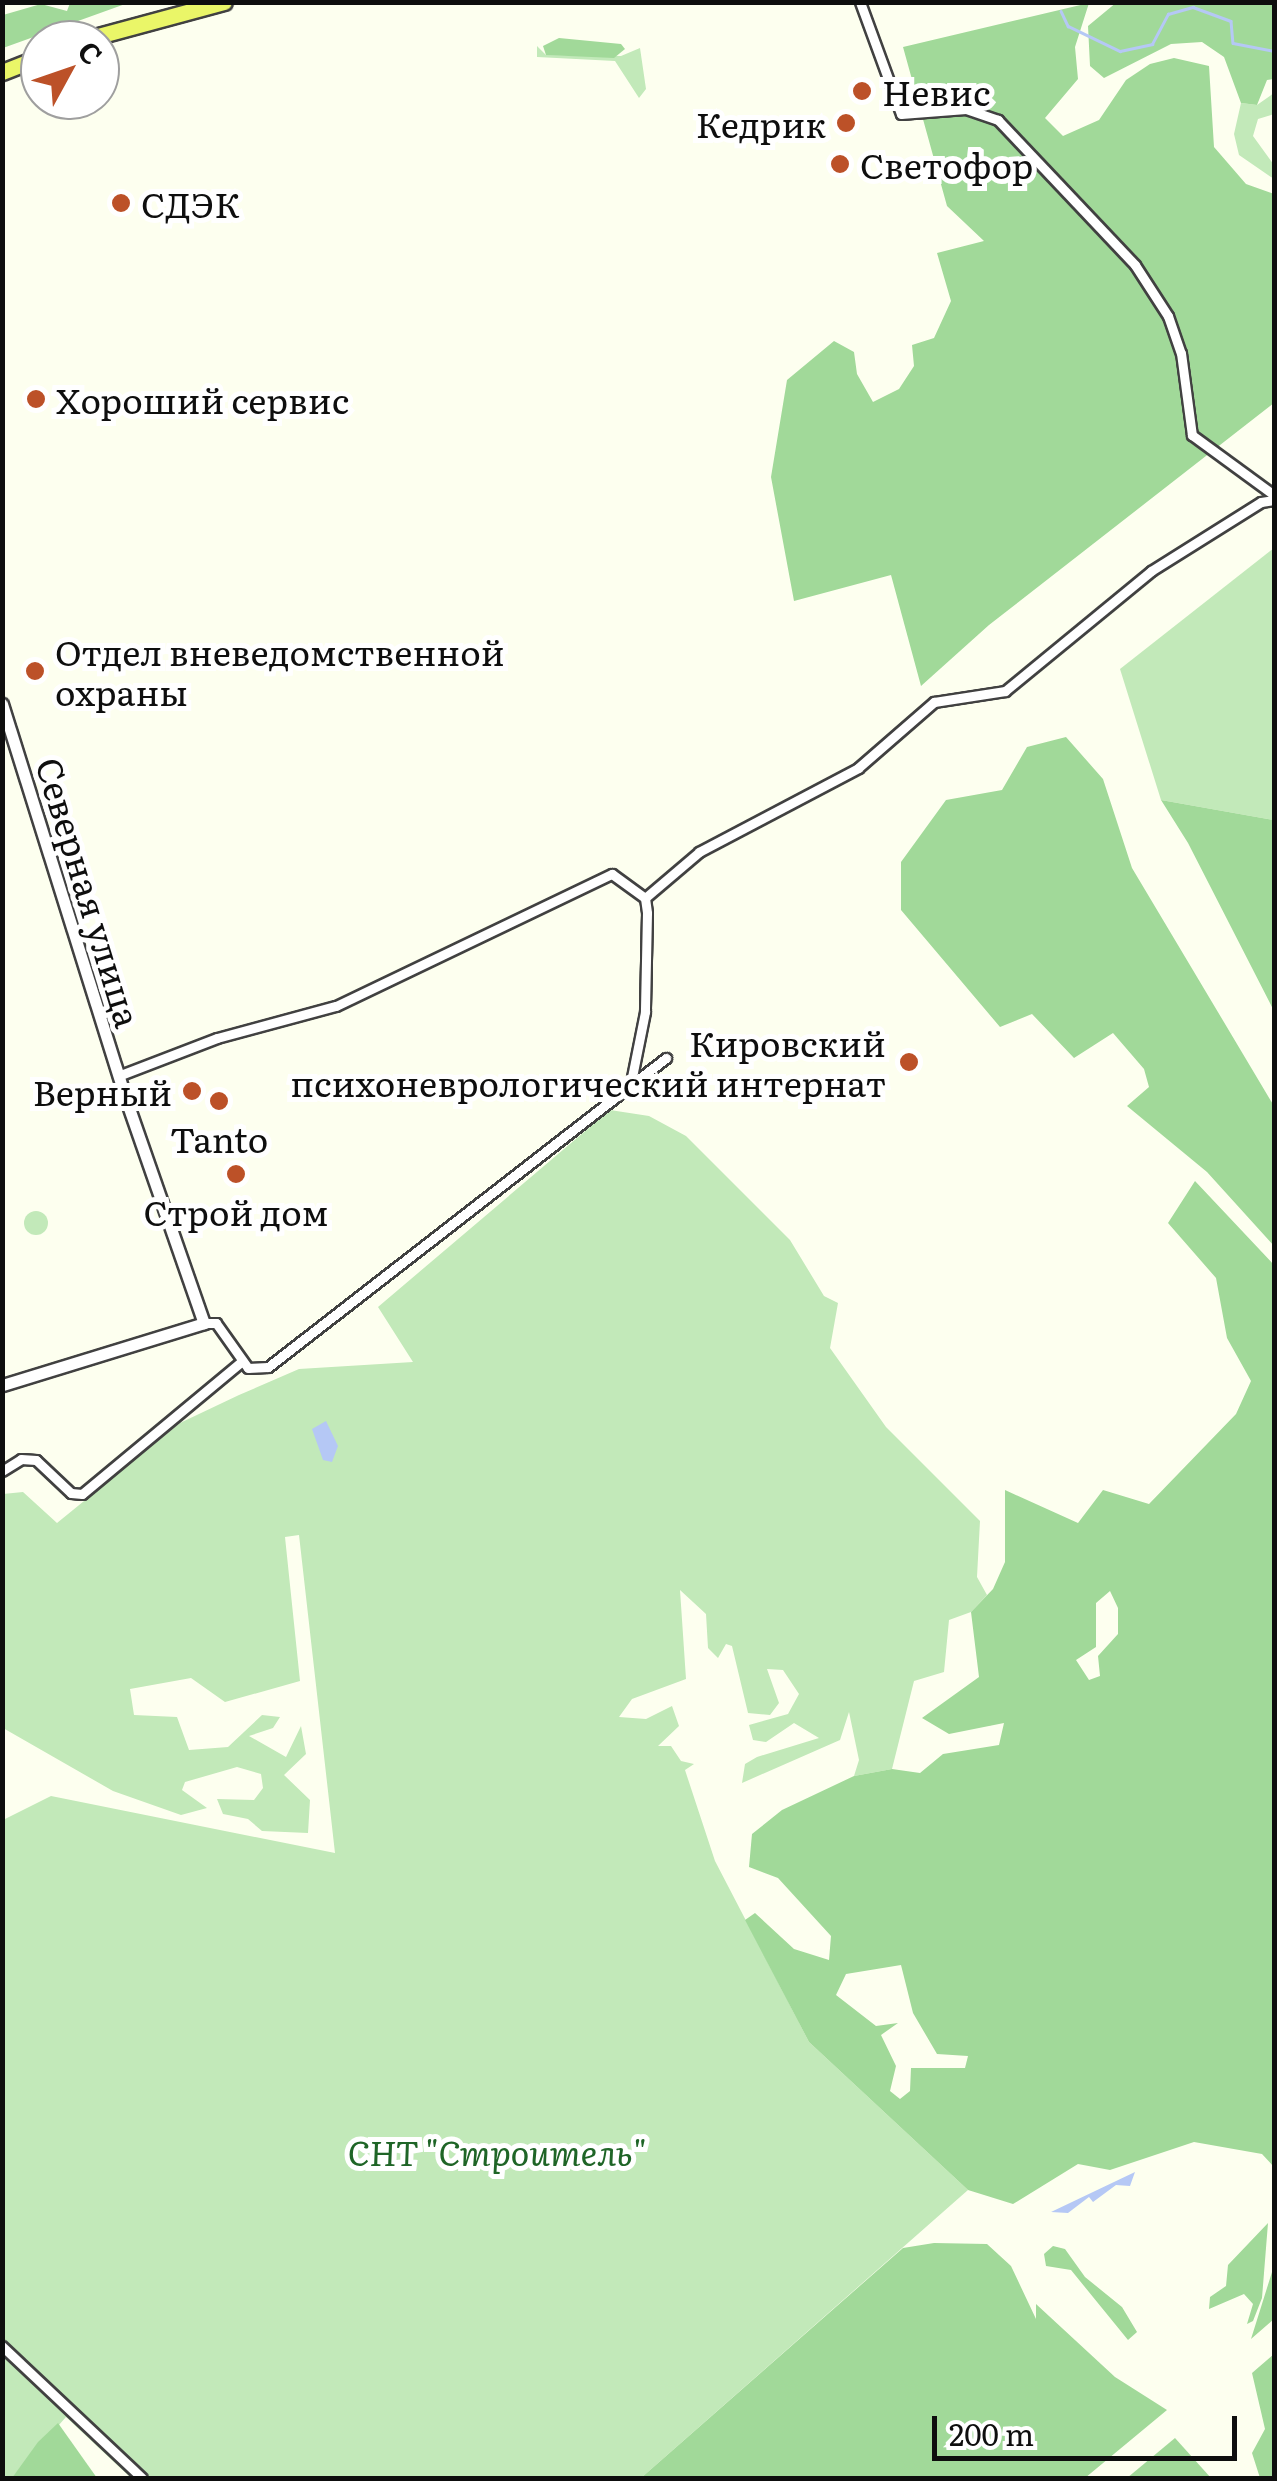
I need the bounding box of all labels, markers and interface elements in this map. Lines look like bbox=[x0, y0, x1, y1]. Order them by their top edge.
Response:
north arrow bbox=[20, 20, 120, 120]
text: С bbox=[69, 31, 114, 73]
place label: Невис bbox=[882, 70, 991, 112]
marker: Невис bbox=[851, 80, 873, 102]
place label: Кедрик bbox=[696, 102, 826, 144]
marker: Кедрик bbox=[835, 112, 857, 134]
place label: Светофор bbox=[860, 143, 1033, 185]
marker: Светофор bbox=[829, 153, 851, 175]
place label: СДЭК bbox=[141, 182, 240, 224]
marker: СДЭК bbox=[110, 192, 132, 214]
place label: Хороший сервис bbox=[56, 378, 349, 420]
marker: Хороший сервис bbox=[25, 388, 47, 410]
place label: Отдел вневедомственной охраны bbox=[55, 630, 505, 712]
marker: Отдел вневедомственной охраны bbox=[24, 660, 46, 682]
street label: Северная улица bbox=[29, 752, 151, 1032]
place label: Кировский психоневрологический интернат bbox=[290, 1021, 886, 1103]
marker: Кировский психоневрологический интернат bbox=[896, 1049, 922, 1075]
place label: Верный bbox=[33, 1070, 172, 1112]
marker: Верный bbox=[181, 1080, 203, 1102]
marker: Tanto bbox=[208, 1090, 230, 1112]
place label: Tanto bbox=[170, 1117, 268, 1159]
marker: Строй дом bbox=[225, 1163, 247, 1185]
place label: Строй дом bbox=[144, 1190, 328, 1232]
park label: СНТ "Строитель" bbox=[348, 2130, 646, 2172]
scale bar bbox=[937, 2396, 1242, 2458]
text: 200 m bbox=[949, 2411, 1034, 2455]

